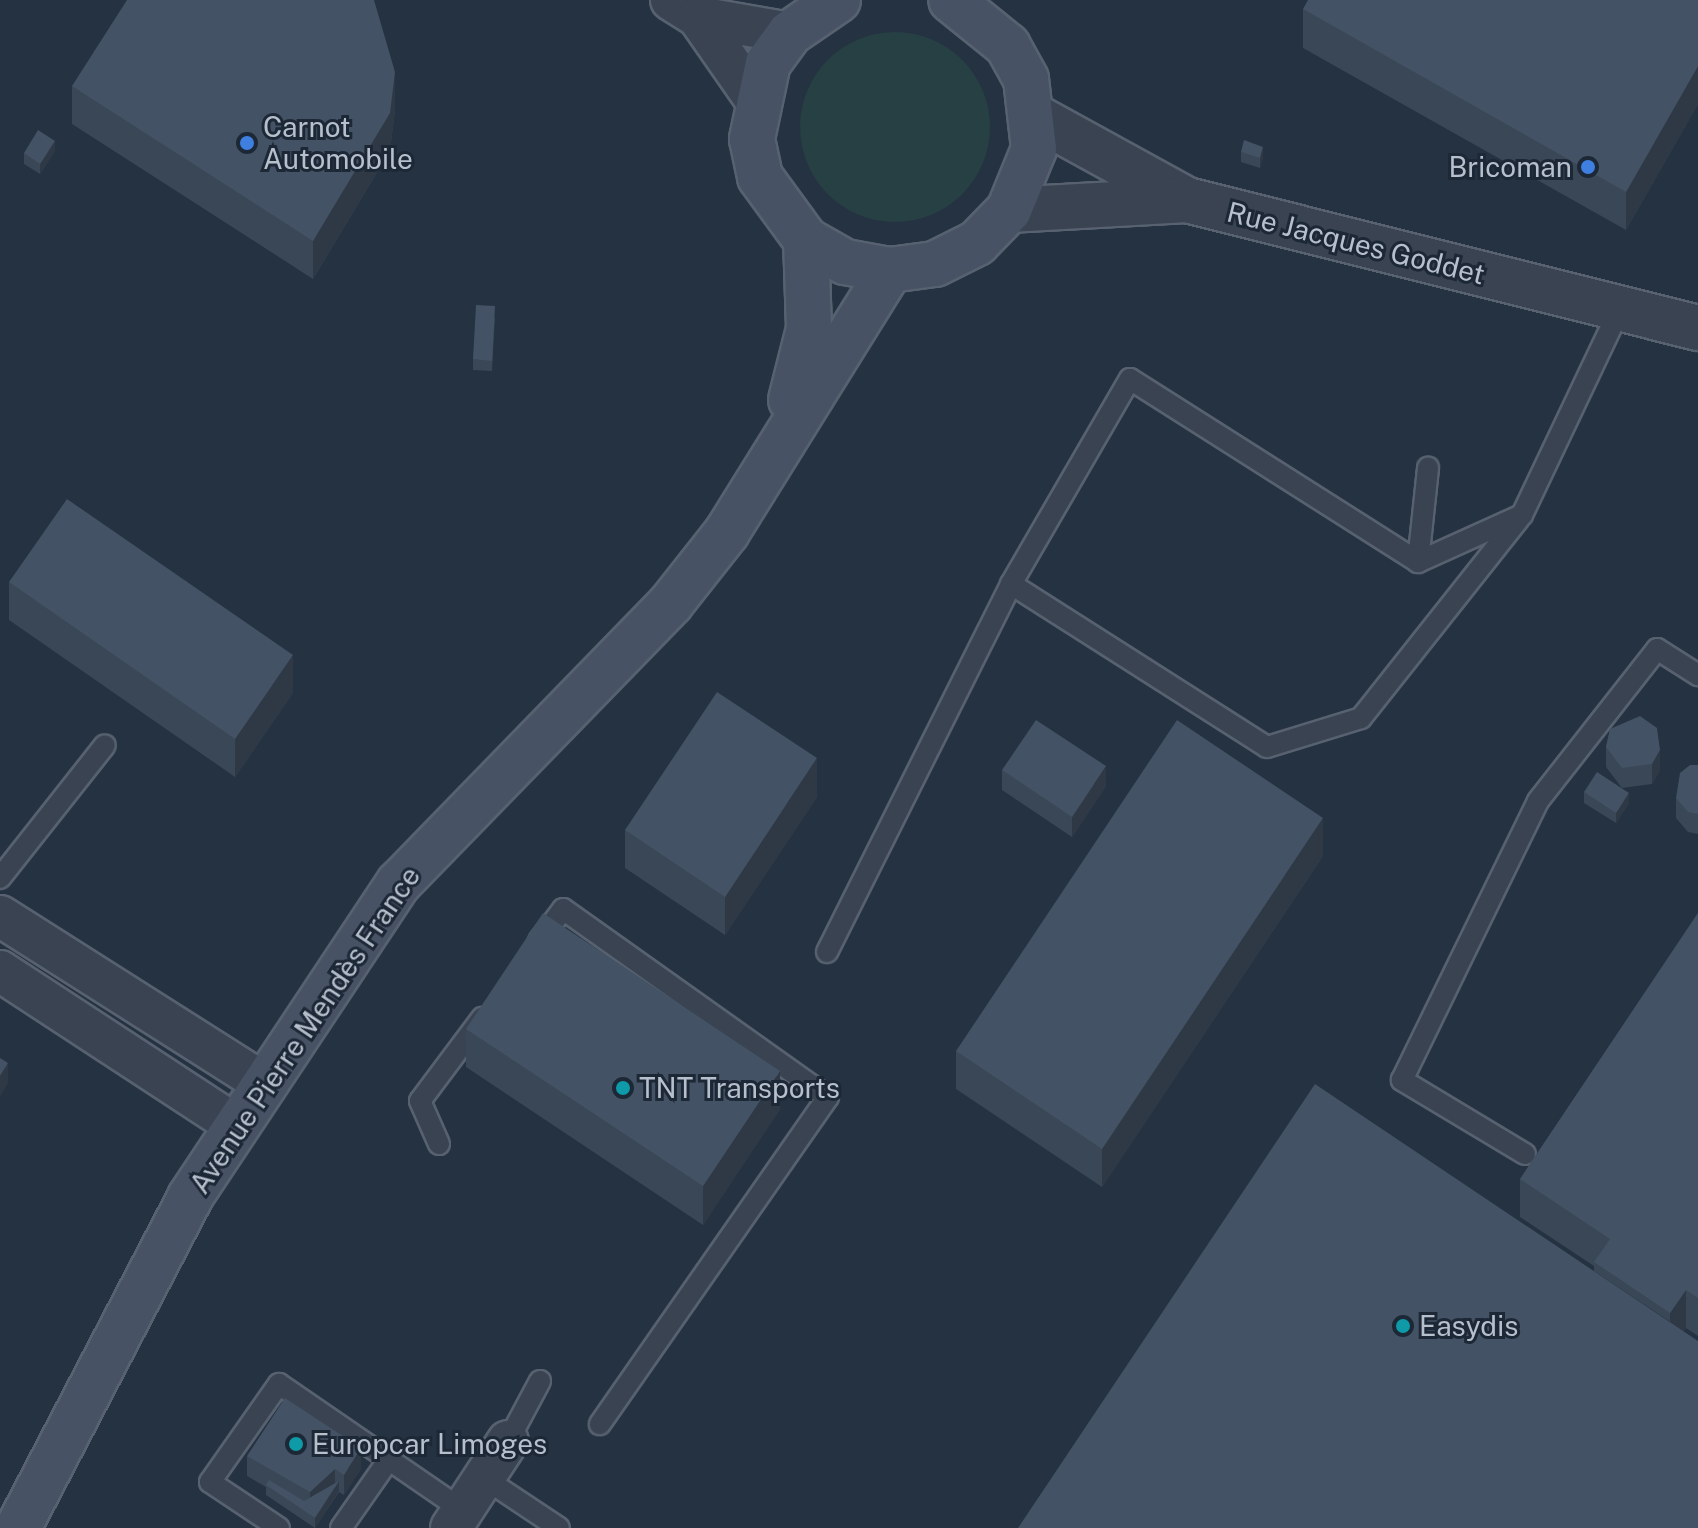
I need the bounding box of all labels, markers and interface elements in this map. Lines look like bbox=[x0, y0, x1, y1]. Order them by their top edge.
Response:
place label: Carnot Automobile bbox=[263, 110, 413, 176]
marker: Carnot Automobile bbox=[238, 134, 256, 152]
place label: Bricoman bbox=[1449, 150, 1572, 184]
marker: Bricoman bbox=[1579, 158, 1597, 176]
street label: Rue Jacques Goddet bbox=[1224, 195, 1488, 291]
street label: Avenue Pierre Mendès France bbox=[183, 860, 427, 1200]
place label: TNT Transports bbox=[639, 1071, 840, 1105]
marker: TNT Transports bbox=[614, 1079, 632, 1097]
place label: Easydis bbox=[1419, 1309, 1518, 1343]
marker: Easydis bbox=[1394, 1317, 1412, 1335]
place label: Europcar Limoges bbox=[312, 1427, 547, 1461]
marker: Europcar Limoges bbox=[287, 1435, 305, 1453]

